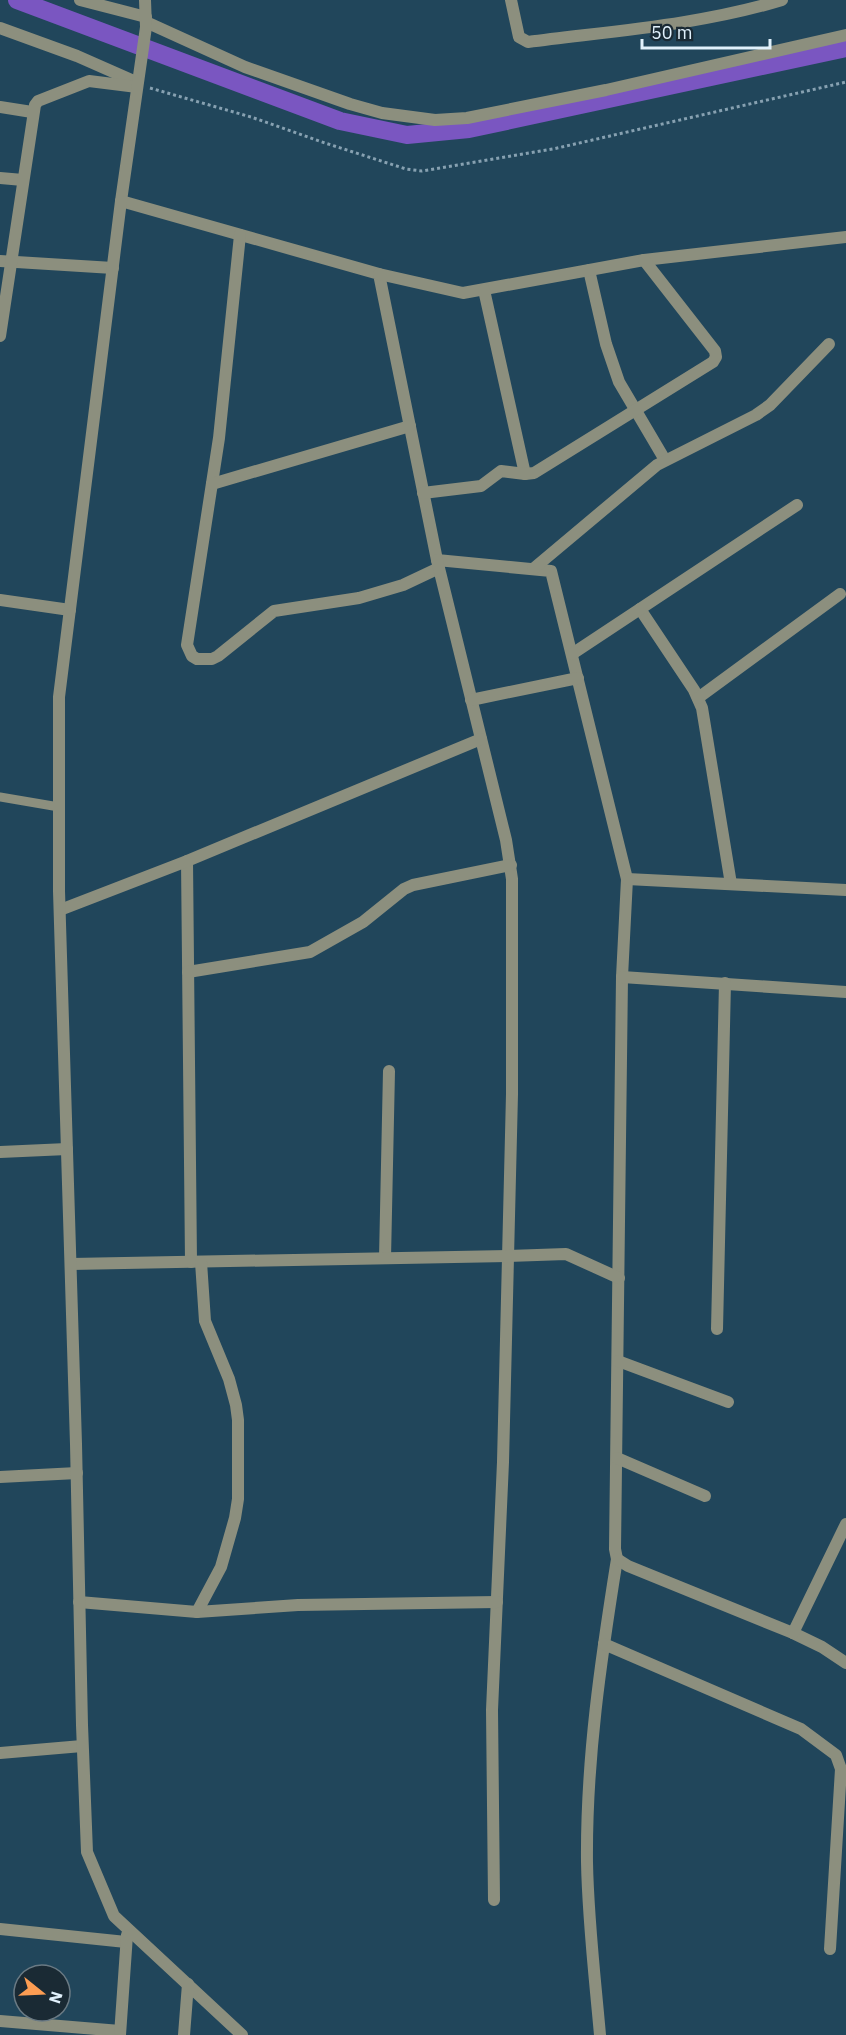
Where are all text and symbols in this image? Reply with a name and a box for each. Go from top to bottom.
scale bar [642,12,770,50]
text: 50 m [651,21,693,44]
north arrow [12,1963,72,2023]
text: N [45,1989,68,2006]

